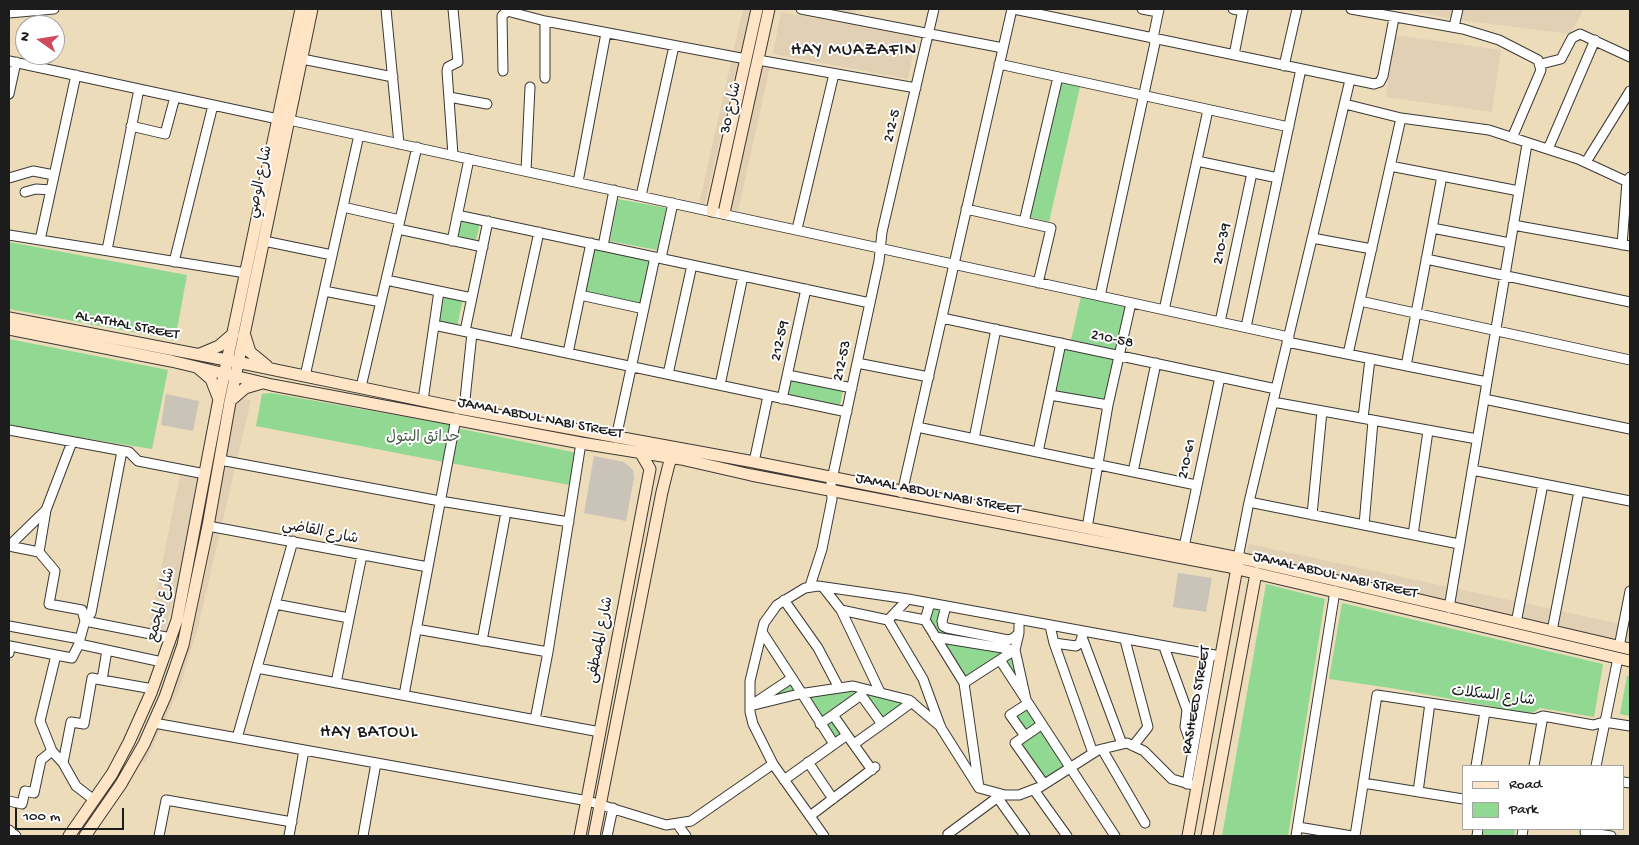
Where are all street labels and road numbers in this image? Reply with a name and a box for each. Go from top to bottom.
street label: شارع 30 [717,80,747,136]
street label: 212-5 [880,108,906,144]
street label: شارع الوصي [245,144,277,220]
street label: 210-39 [1210,222,1236,266]
street label: AL-ATHAL STREET [74,307,180,345]
street label: 212-59 [768,319,794,363]
street label: 210-58 [1089,327,1135,353]
street label: 212-53 [830,339,856,383]
street label: JAMAL ABDUL NABI STREET [456,394,624,444]
street label: 210-61 [1175,437,1201,481]
street label: JAMAL ABDUL NABI STREET [854,470,1022,520]
street label: شارع القاضي [280,517,360,549]
street label: JAMAL ABDUL NABI STREET [1251,548,1419,604]
street label: شارع المجمع [144,566,180,644]
street label: شارع المصطفى [584,595,618,685]
street label: RASHEED STREET [1179,645,1215,755]
street label: شارع السكلات [1450,683,1536,711]

